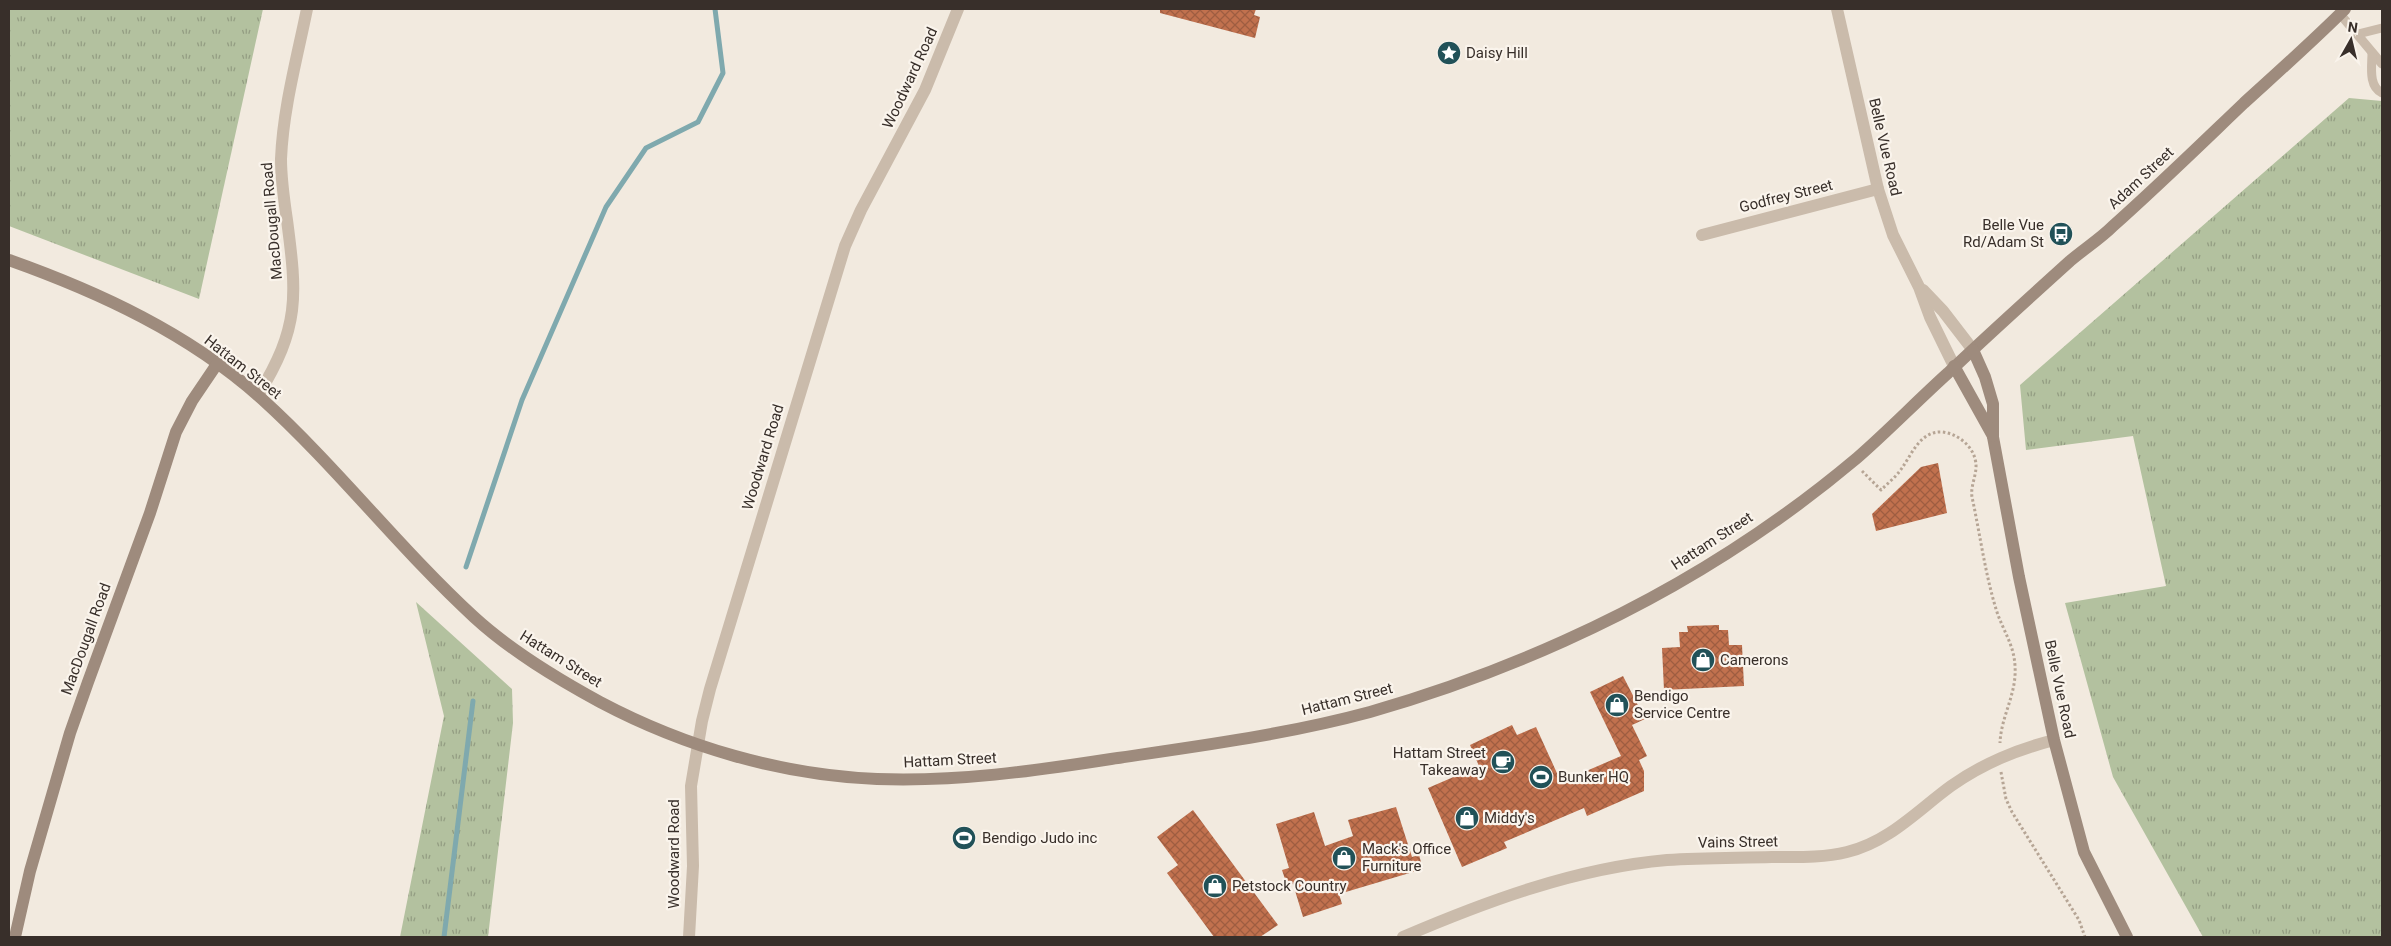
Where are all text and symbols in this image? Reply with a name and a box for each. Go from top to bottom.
north arrow [2326,15,2376,65]
text: N [2347,19,2359,36]
street label: Woodward Road [879,25,941,131]
place icon: Daisy Hill [1436,40,1462,66]
place label: Daisy Hill [1466,44,1528,62]
street label: Belle Vue Road [1865,96,1905,198]
street label: Adam Street [2105,143,2177,213]
street label: MacDougall Road [258,162,286,280]
street label: Godfrey Street [1737,176,1835,216]
place label: Belle Vue Rd/Adam St [1963,216,2044,251]
bus stop icon: Belle Vue Rd/Adam St [2048,221,2074,247]
street label: Hattam Street [201,331,285,403]
street label: Woodward Road [738,402,788,512]
street label: Hattam Street [1668,508,1756,574]
street label: MacDougall Road [57,581,115,697]
street label: Hattam Street [517,627,605,691]
street label: Belle Vue Road [2041,638,2079,740]
shop icon: Camerons [1690,647,1716,673]
place label: Camerons [1720,651,1789,669]
street label: Hattam Street [1300,679,1395,719]
place label: Bendigo Service Centre [1634,687,1730,722]
shop icon: Bendigo Service Centre [1604,692,1630,718]
place label: Hattam Street Takeaway [1393,744,1486,779]
street label: Hattam Street [903,749,997,771]
cafe icon: Hattam Street Takeaway [1490,749,1516,775]
sports icon: Bunker HQ [1528,764,1554,790]
place label: Bunker HQ [1558,768,1629,786]
street label: Woodward Road [665,799,683,909]
shop icon: Middy's [1454,805,1480,831]
place label: Middy's [1484,809,1535,827]
sports icon: Bendigo Judo inc [951,825,977,851]
place label: Bendigo Judo inc [982,829,1098,847]
street label: Vains Street [1698,832,1778,852]
place label: Mack's Office Furniture [1362,840,1451,875]
shop icon: Mack's Office Furniture [1331,845,1357,871]
shop icon: Petstock Country [1202,873,1228,899]
place label: Petstock Country [1232,877,1347,895]

